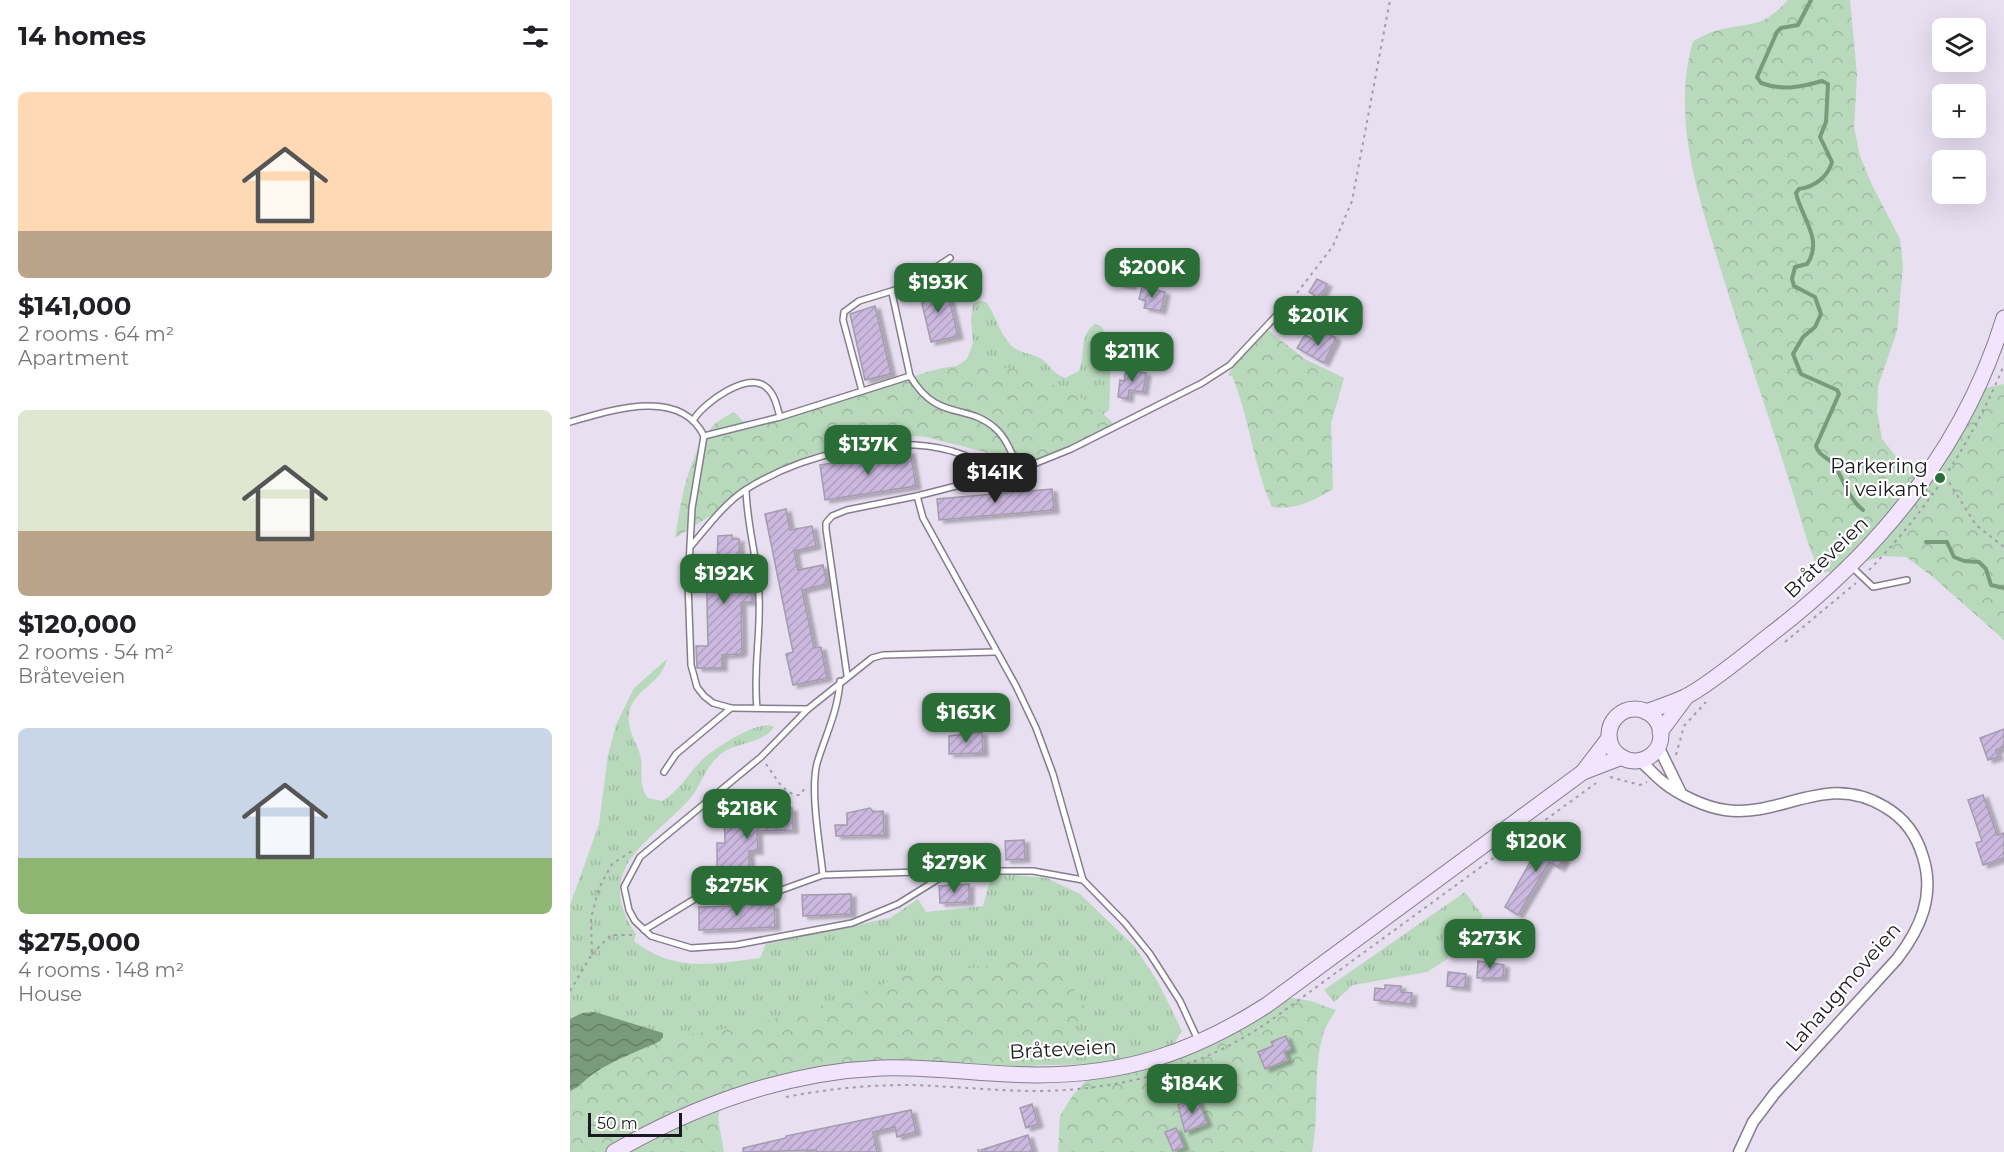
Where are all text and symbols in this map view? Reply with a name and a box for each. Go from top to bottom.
map controls [1932,18,1986,204]
button: layers [1932,18,1986,72]
text: 14 homes [18,20,146,52]
icon: filters [519,20,552,53]
button: + [1932,84,1986,138]
icon: home [231,131,339,239]
button: − [1932,150,1986,204]
pin: $200K [1110,248,1194,299]
text: $200K [1119,255,1185,279]
pin: $193K [896,263,980,314]
text: $193K [908,270,968,294]
text: $141,000 [18,290,131,322]
pin: $201K [1276,296,1360,347]
text: $201K [1288,303,1348,327]
text: 2 rooms · 64 m² [18,322,174,346]
pin: $211K [1090,332,1174,383]
text: $211K [1104,339,1160,363]
text: Apartment [18,346,129,370]
pin: $137K [826,425,910,476]
text: $137K [838,432,898,456]
icon: home [231,449,339,557]
pin: $141K [953,453,1037,504]
place label: Parkering i veikant [1830,454,1928,501]
text: $141K [967,460,1023,484]
marker: Parkering i veikant [1933,471,1947,485]
street label: Bråteveien [1779,511,1873,603]
pin: $192K [682,554,766,605]
text: $192K [694,561,754,585]
text: $120,000 [18,608,137,640]
text: 2 rooms · 54 m² [18,640,174,664]
text: Bråteveien [18,664,125,688]
pin: $163K [924,693,1008,744]
text: $163K [936,700,996,724]
icon: home [231,767,339,875]
pin: $218K [705,789,789,840]
text: $218K [717,796,777,820]
pin: $120K [1494,822,1578,873]
text: $120K [1506,829,1566,853]
pin: $279K [912,843,996,894]
text: $279K [922,850,986,874]
pin: $275K [695,866,779,917]
text: $275K [705,873,769,897]
street label: Lahaugmoveien [1780,918,1906,1056]
pin: $273K [1448,919,1532,970]
text: $275,000 [18,926,141,958]
text: $273K [1458,926,1522,950]
text: 4 rooms · 148 m² [18,958,184,982]
text: House [18,982,82,1006]
street label: Bråteveien [1009,1034,1117,1064]
pin: $184K [1150,1064,1234,1115]
text: $184K [1161,1071,1223,1095]
scale bar [588,1110,682,1138]
text: 50 m [597,1114,638,1133]

